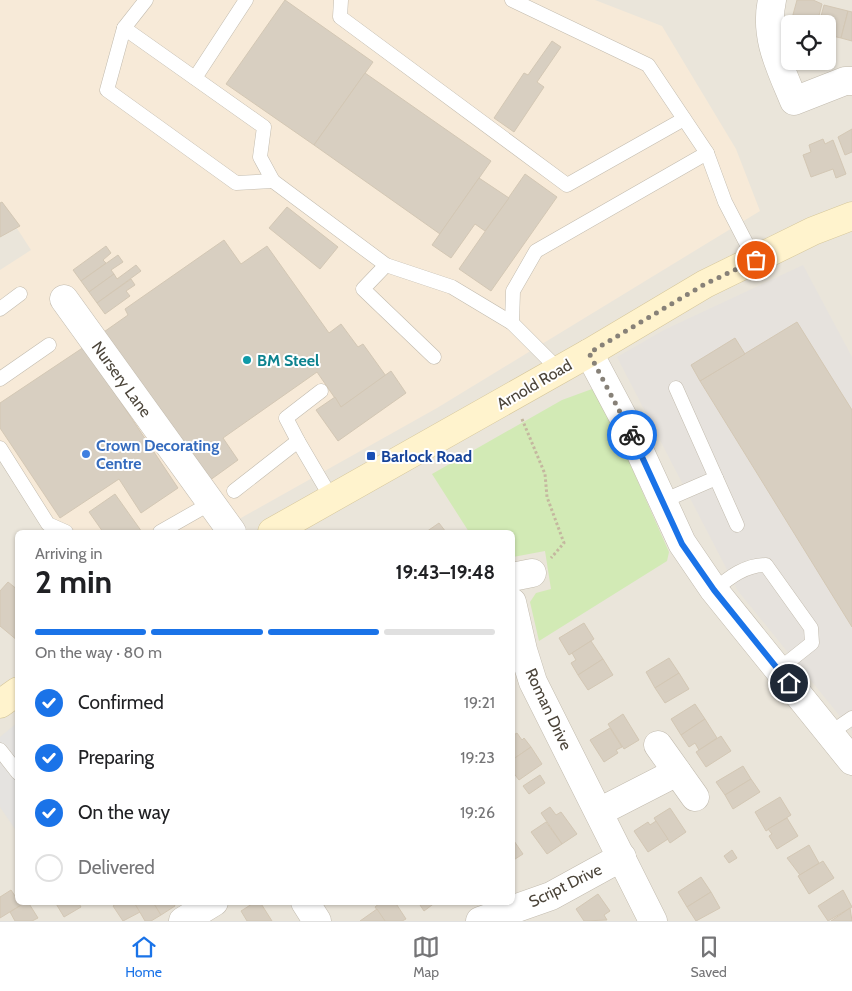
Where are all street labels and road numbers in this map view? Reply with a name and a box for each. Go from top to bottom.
street label: Nursery Lane [88,338,155,421]
street label: Arnold Road [493,355,575,414]
street label: Roman Drive [521,665,576,753]
street label: Script Drive [526,860,605,911]

